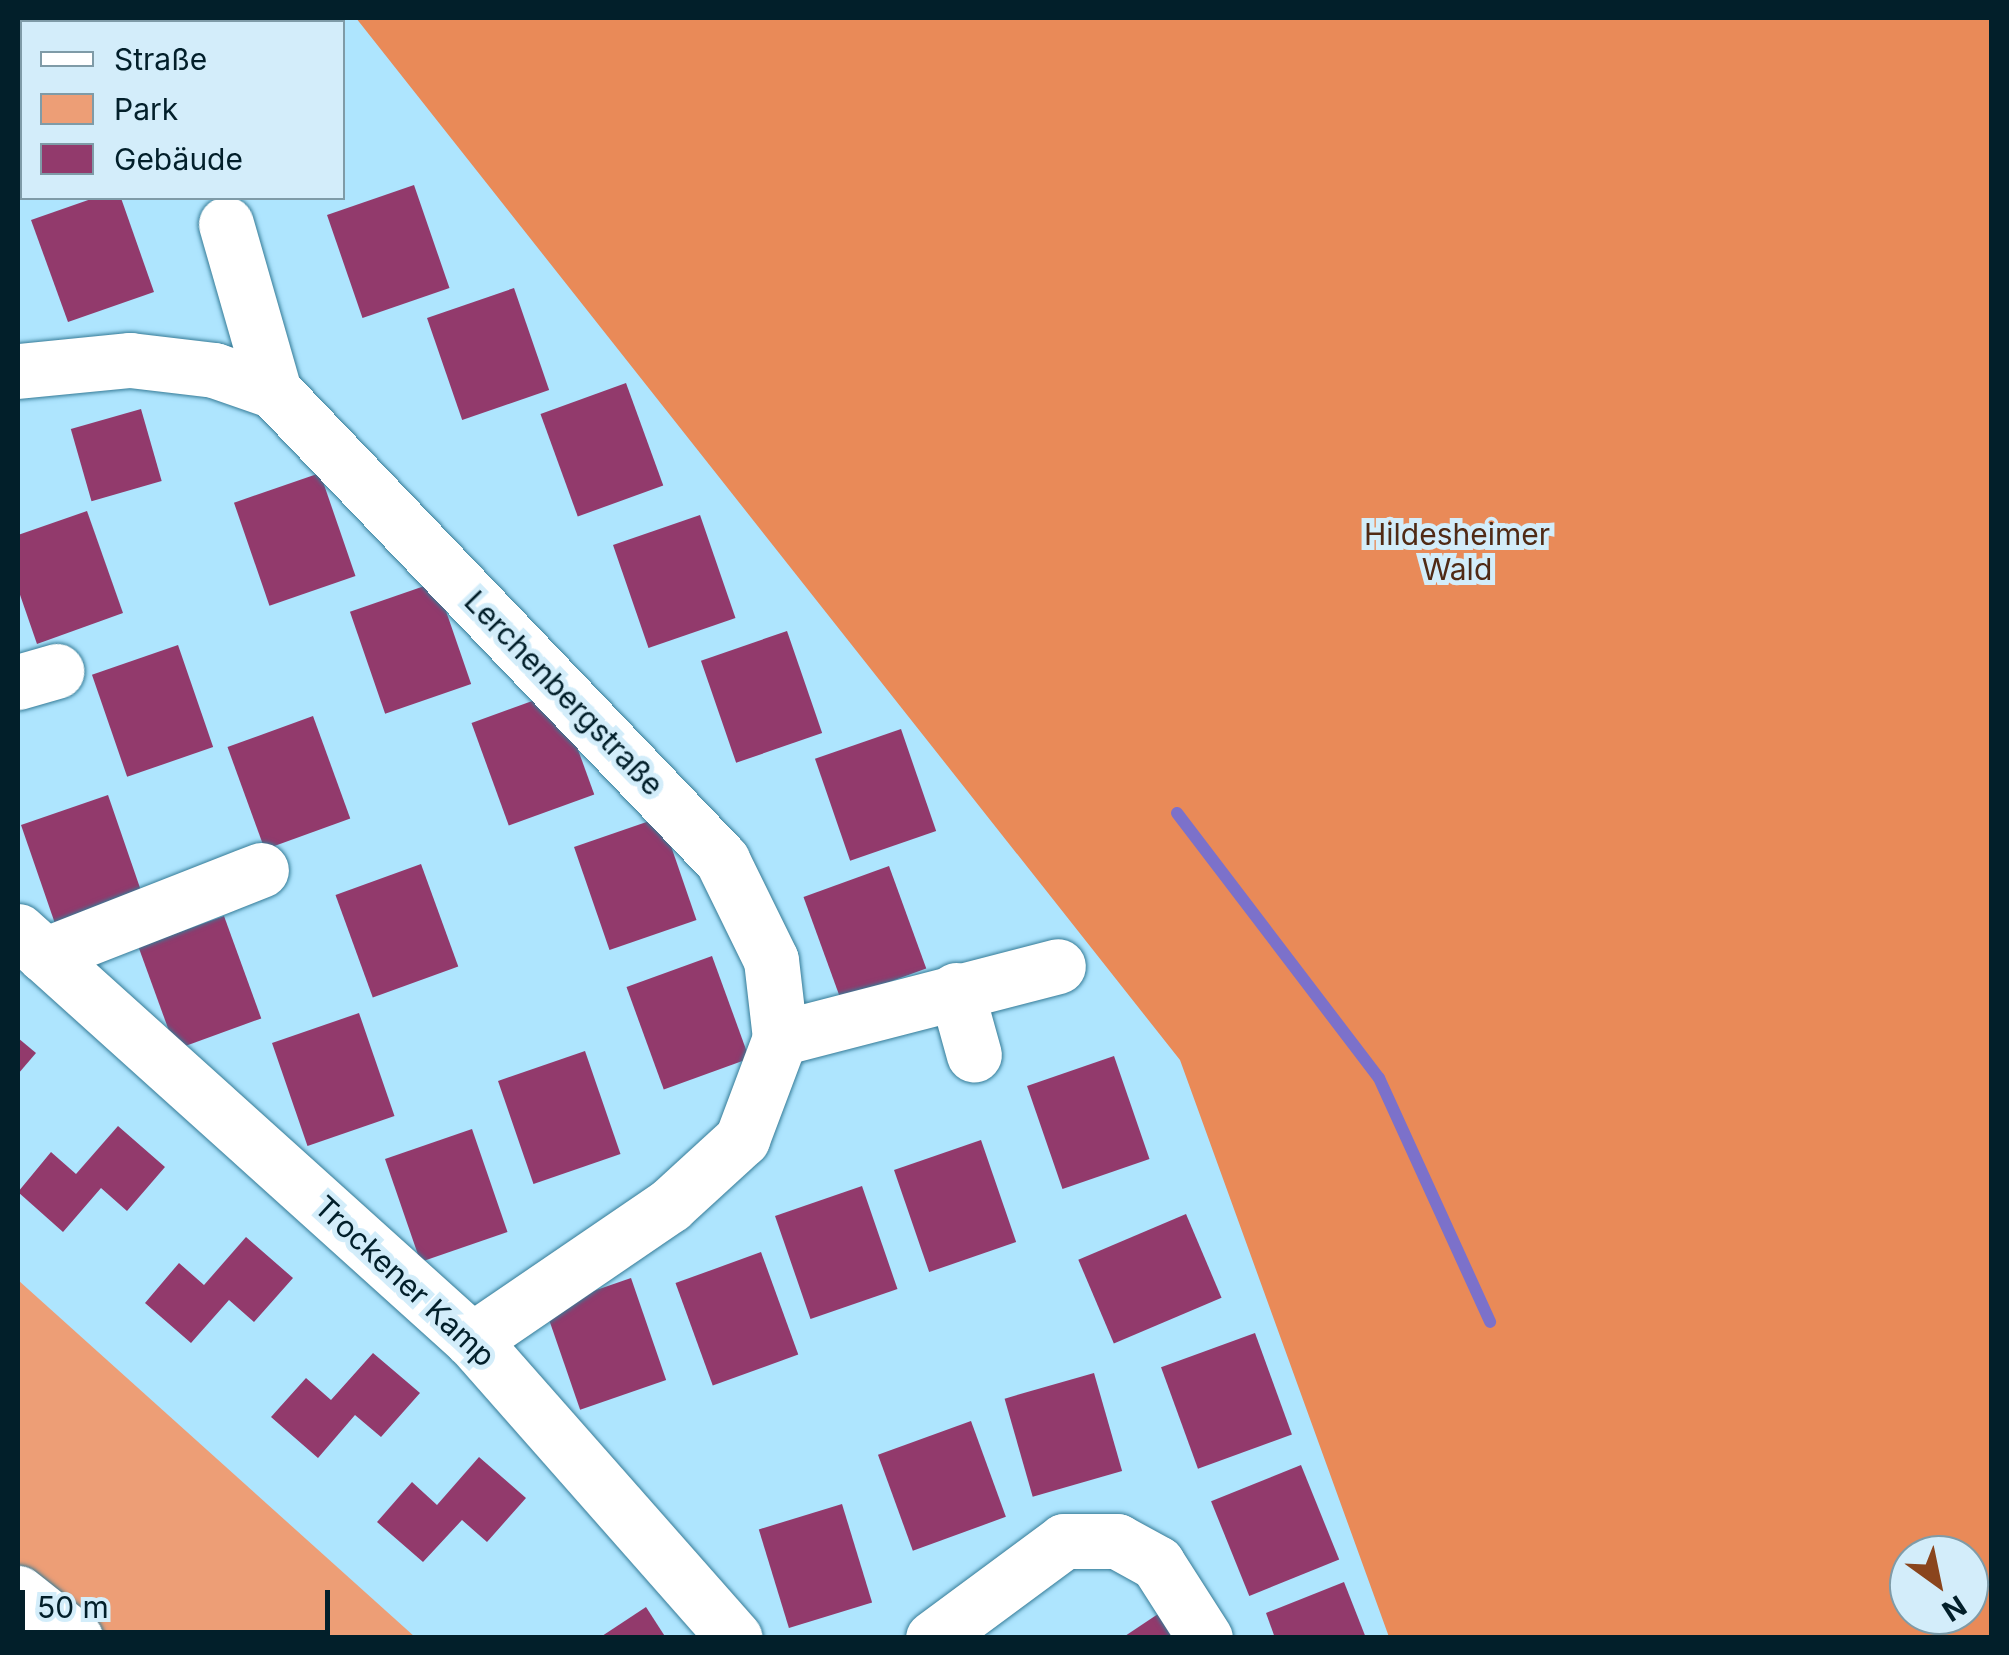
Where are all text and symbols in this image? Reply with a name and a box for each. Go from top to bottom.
legend [20,20,345,200]
text: Straße [114,41,207,77]
text: Park [114,91,178,127]
text: Gebäude [114,141,243,177]
park label: Hildesheimer Wald [1364,516,1550,586]
street label: Lerchenbergstraße [457,583,671,803]
street label: Trockener Kamp [307,1188,503,1374]
north arrow [1889,1535,1989,1635]
scale bar [25,1570,335,1632]
text: N [1936,1588,1972,1629]
text: 50 m [37,1589,109,1625]

